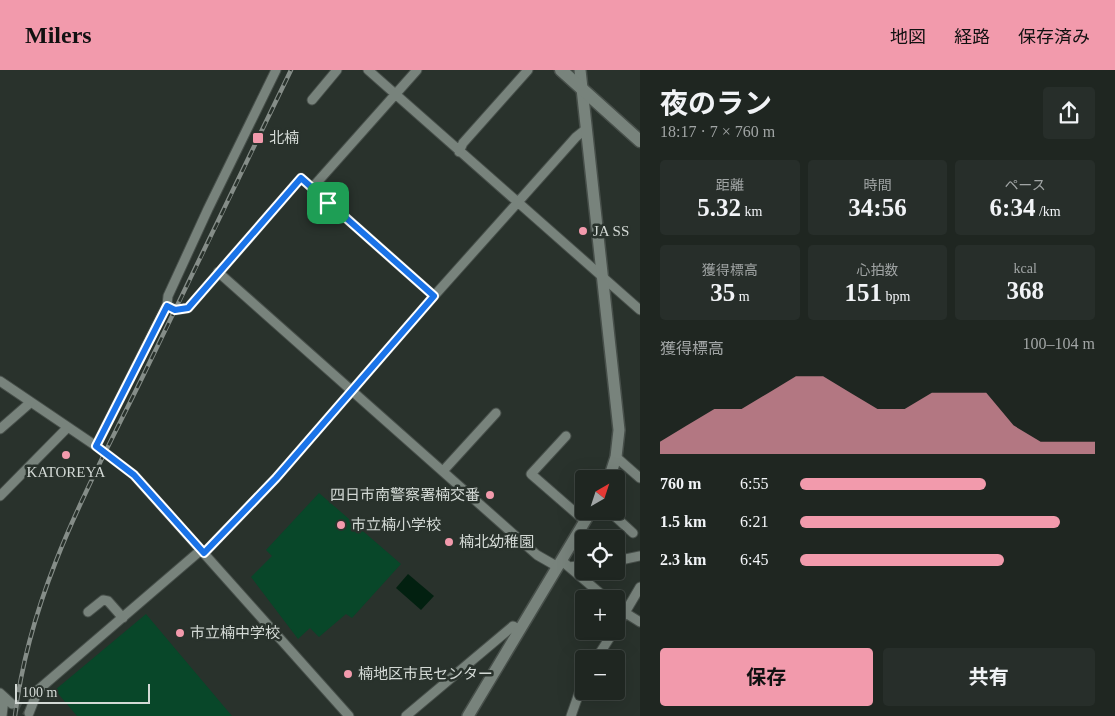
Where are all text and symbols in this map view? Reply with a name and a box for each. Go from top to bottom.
text: Milers [25,22,92,48]
text: 地図 [890,27,926,47]
text: 経路 [954,27,990,47]
text: 保存済み [1018,27,1090,47]
button: share [1043,87,1095,139]
text: 夜のラン [660,88,772,119]
text: 18:17 · 7 × 760 m [660,123,775,140]
place label: 北楠 [269,129,299,146]
marker: 北楠 [251,131,265,145]
text: 距離 [716,178,744,193]
text: 時間 [863,178,891,193]
text: ペース [1005,178,1046,193]
pin [307,182,349,224]
icon: arrive [314,189,342,217]
text: 5.32 [697,194,741,221]
text: 34:56 [848,194,907,221]
text: 6:34 [990,194,1035,221]
text: km [741,204,762,219]
text: /km [1035,204,1061,219]
place label: JA SS [593,223,629,239]
marker: JA SS [577,225,589,237]
text: kcal [1014,261,1037,276]
text: 獲得標高 [702,263,758,278]
text: 心拍数 [856,263,898,278]
text: 368 [1006,277,1044,304]
text: 35 [710,279,735,306]
text: 151 [845,279,882,306]
text: m [735,289,750,304]
text: bpm [882,289,910,304]
text: 100–104 m [1023,335,1095,352]
text: 獲得標高 [660,340,724,357]
marker: KATOREYA [60,449,72,461]
place label: KATOREYA [27,464,106,480]
north arrow [575,470,625,520]
map controls [575,470,625,700]
text: 760 m [660,475,701,492]
text: 6:55 [740,475,768,492]
place label: 四日市南警察署楠交番 [330,487,480,503]
marker: 四日市南警察署楠交番 [484,489,496,501]
text: 1.5 km [660,513,706,530]
text: 6:21 [740,513,768,530]
place label: 市立楠小学校 [351,517,441,533]
marker: 市立楠小学校 [335,519,347,531]
button: locate [575,530,625,580]
place label: 楠北幼稚園 [459,533,534,550]
marker: 楠北幼稚園 [443,536,455,548]
text: 2.3 km [660,551,706,568]
text: 6:45 [740,551,768,568]
button: + [575,590,625,640]
place label: 市立楠中学校 [190,625,280,641]
marker: 市立楠中学校 [174,627,186,639]
button: 保存 [660,648,873,706]
button: 共有 [883,648,1095,706]
button: − [575,650,625,700]
place label: 楠地区市民センター [358,666,493,682]
marker: 楠地区市民センター [342,668,354,680]
scale bar [15,681,150,704]
text: 100 m [22,685,57,700]

